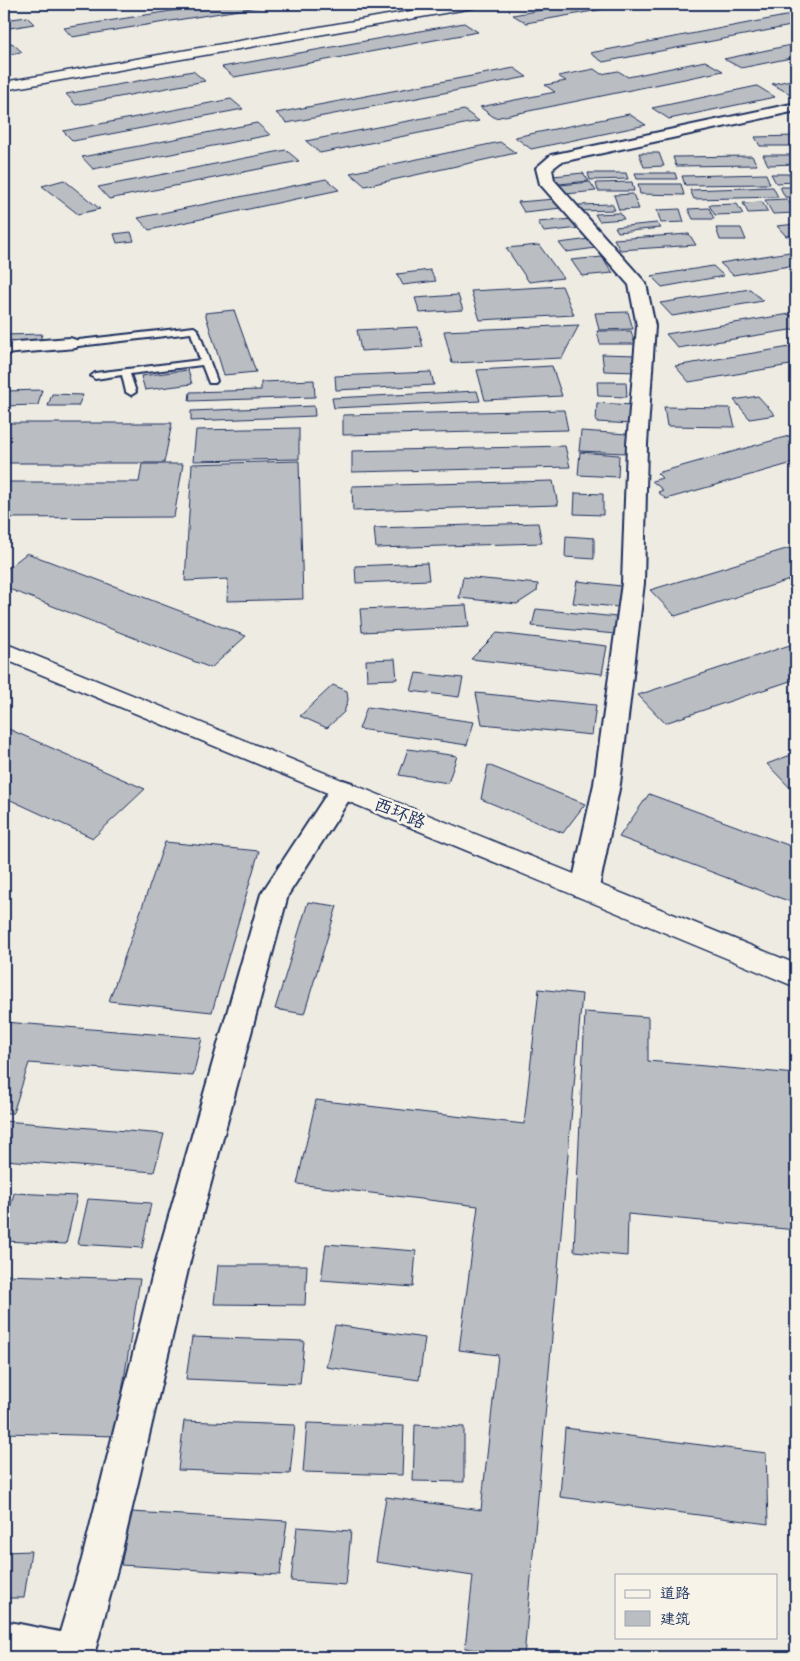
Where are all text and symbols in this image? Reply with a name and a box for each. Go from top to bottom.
street label: 西环路 [369,788,431,838]
legend [615,1574,778,1638]
text: 道路 [660,1580,690,1606]
text: 建筑 [660,1606,690,1632]

